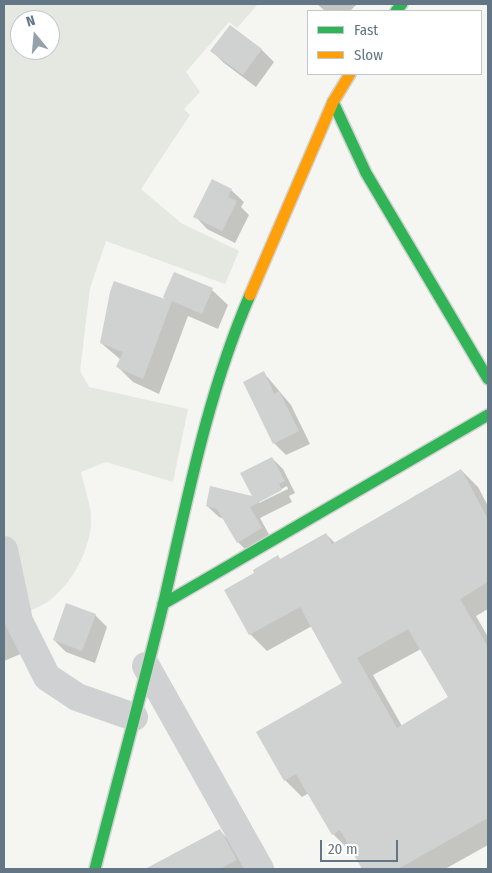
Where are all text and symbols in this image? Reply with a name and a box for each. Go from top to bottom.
north arrow [10,10,60,60]
legend [307,10,482,75]
text: N [24,12,37,30]
text: Fast [354,21,378,39]
text: Slow [354,46,383,64]
scale bar [322,830,400,862]
text: 20 m [328,840,358,858]

